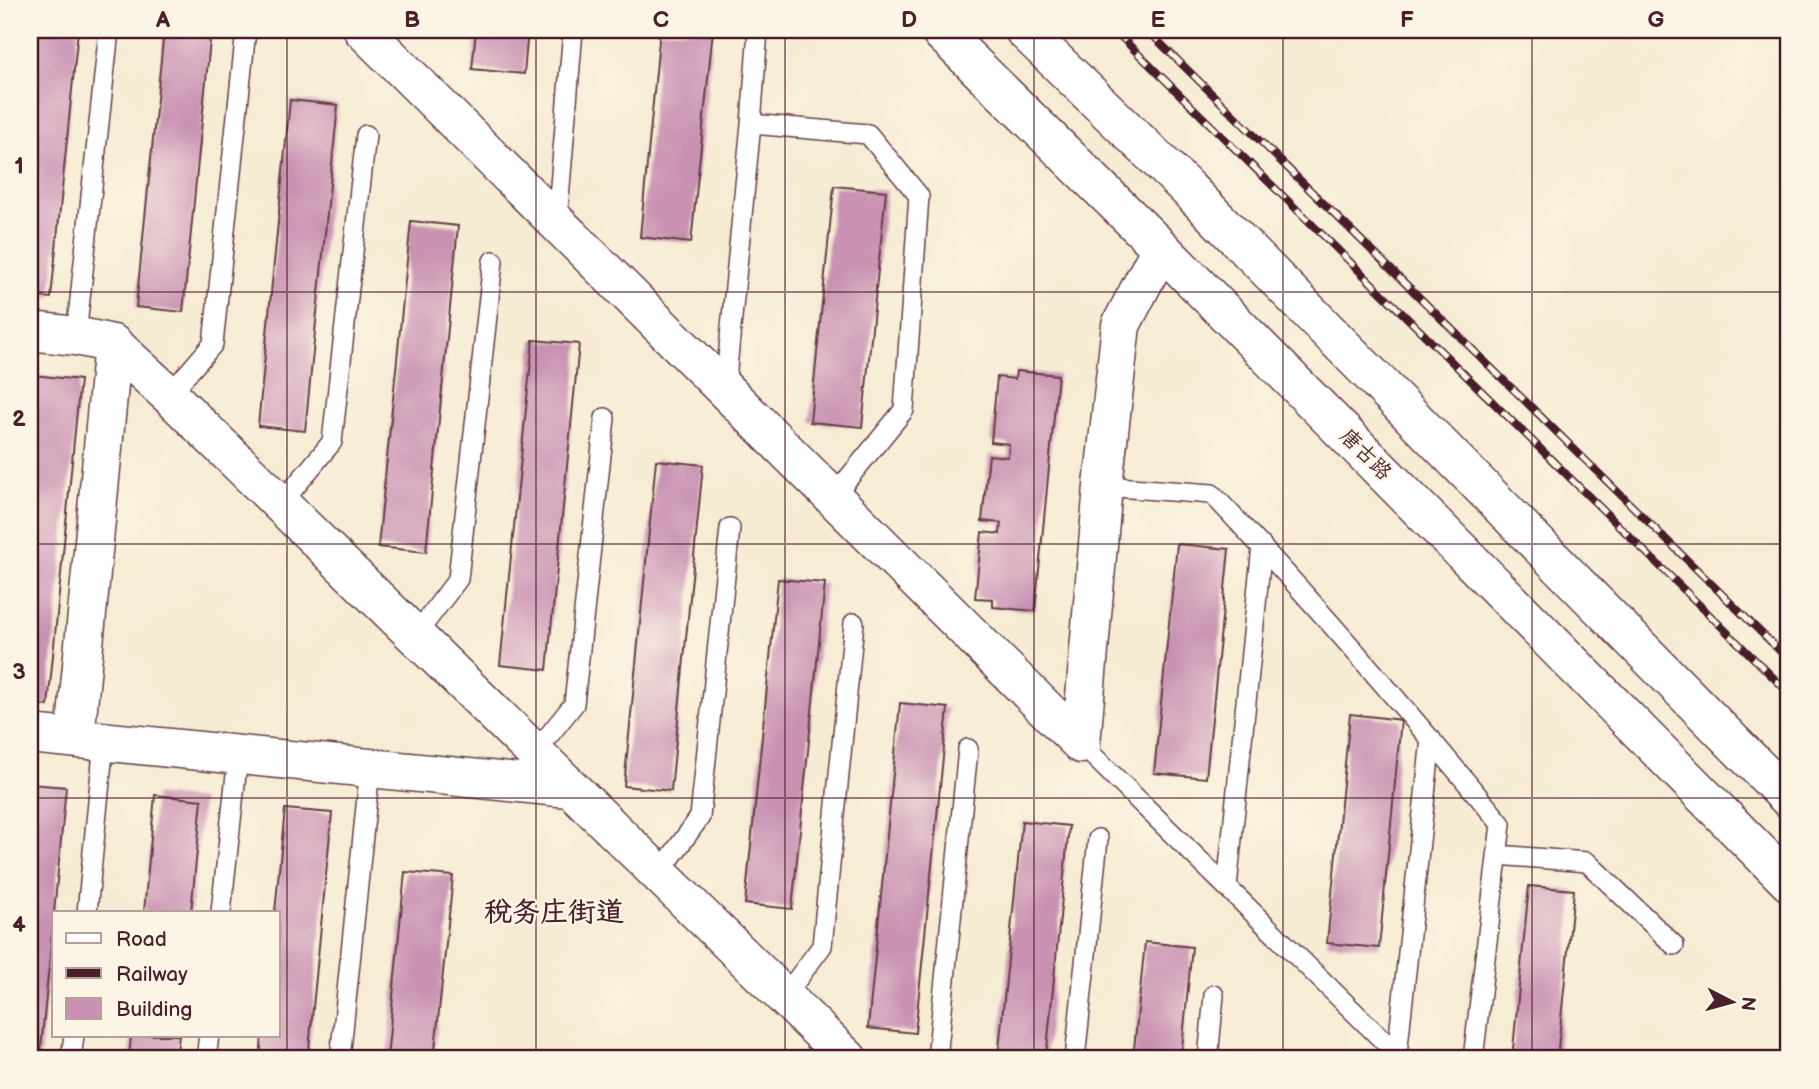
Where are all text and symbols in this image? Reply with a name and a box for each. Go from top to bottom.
text: A [155,6,171,34]
text: B [404,6,420,34]
text: C [653,6,669,34]
text: D [901,6,917,34]
text: E [1151,6,1166,34]
text: F [1400,6,1414,34]
text: G [1648,6,1665,34]
text: 1 [14,152,24,180]
text: 2 [12,405,26,433]
street label: 唐古路 [1335,423,1397,485]
text: 3 [12,658,26,686]
district label: 税务庄街道 [484,896,624,929]
text: 4 [12,911,26,939]
legend [52,911,280,1036]
text: Road [116,927,167,952]
text: Railway [116,962,188,987]
north arrow [1696,967,1766,1036]
text: N [1735,995,1760,1012]
text: Building [116,997,192,1022]

